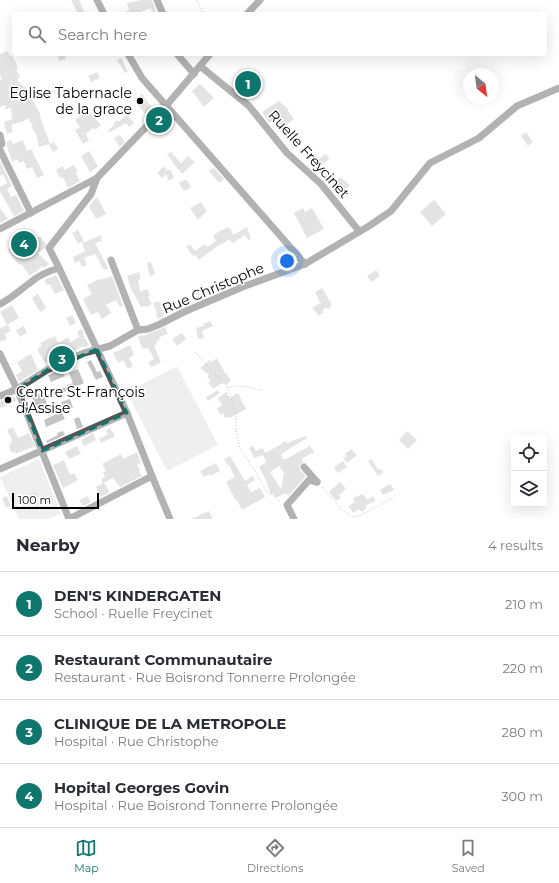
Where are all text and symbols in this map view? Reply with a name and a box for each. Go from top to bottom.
search box [12,12,547,56]
icon: search [26,23,48,45]
text: Search here [58,25,147,44]
north arrow [463,68,499,104]
pin: 1 [235,69,261,99]
place label: Eglise Tabernacle de la grace [10,84,132,118]
marker: Eglise Tabernacle de la grace [135,96,145,106]
pin: 2 [146,105,172,135]
street label: Ruelle Freycinet [265,106,354,202]
pin: 4 [11,229,37,259]
your location [277,251,297,271]
street label: Rue Christophe [159,258,267,318]
pin: 3 [49,344,75,374]
place label: Centre St-François d'Assise [16,383,145,417]
marker: Centre St-François d'Assise [3,395,13,405]
map controls [511,435,547,507]
button: locate [511,435,547,471]
button: layers [511,471,547,507]
scale bar [12,491,99,510]
text: 100 m [18,493,51,507]
text: Nearby [16,535,80,555]
text: 4 results [488,537,543,553]
text: DEN'S KINDERGATEN [54,586,221,605]
text: 1 [26,596,32,612]
text: 210 m [505,596,543,612]
text: School · Ruelle Freycinet [54,605,213,621]
text: Restaurant Communautaire [54,650,272,669]
text: 2 [25,660,33,676]
text: 220 m [502,660,543,676]
text: Restaurant · Rue Boisrond Tonnerre Prolongée [54,669,356,685]
text: CLINIQUE DE LA METROPOLE [54,714,286,733]
text: 3 [25,724,33,740]
text: 280 m [502,724,543,740]
text: Hospital · Rue Christophe [54,733,219,749]
text: Hopital Georges Govin [54,778,229,797]
text: 4 [25,788,33,804]
text: 300 m [501,788,543,804]
text: Hospital · Rue Boisrond Tonnerre Prolongée [54,797,338,813]
tab: Map [74,837,99,875]
tab: Directions [247,837,303,875]
tab: Saved [452,837,485,875]

